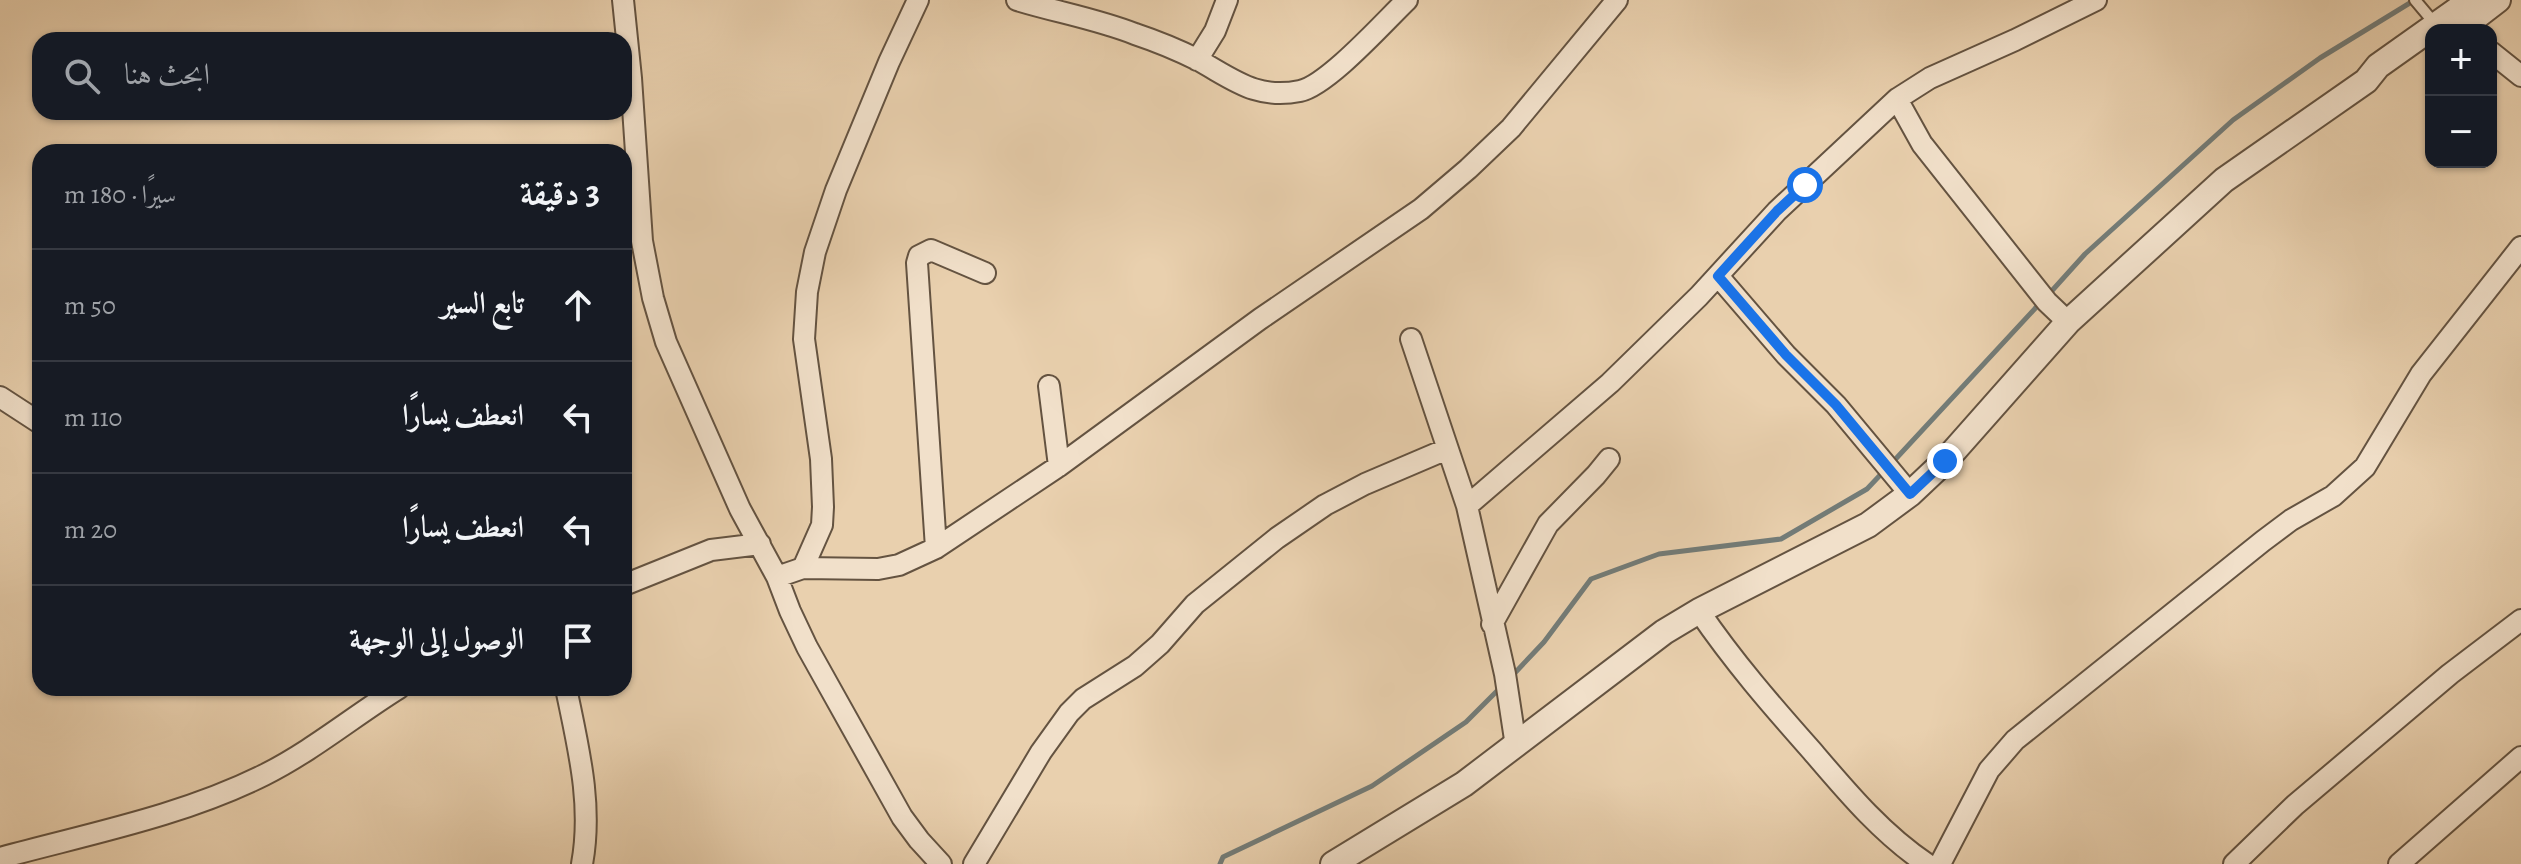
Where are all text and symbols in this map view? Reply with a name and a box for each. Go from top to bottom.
map controls [2425,24,2497,168]
button: + [2425,24,2497,96]
search box [32,32,632,120]
icon: search [60,54,104,98]
text: ابحث هنا [124,54,210,94]
button: − [2425,96,2497,168]
route start [1787,167,1823,203]
text: 3 دقيقة [520,169,600,216]
text: سيرًا · 180 m [64,177,176,212]
text: تابع السير [440,283,524,323]
icon: ahead [556,283,600,327]
text: 50 m [64,288,116,323]
text: انعطف يسارًا [402,395,524,435]
icon: left [556,395,600,439]
text: 110 m [64,400,122,435]
route end [1927,443,1963,479]
text: انعطف يسارًا [402,507,524,547]
icon: left [556,507,600,551]
text: 20 m [64,512,117,547]
text: الوصول إلى الوجهة [349,619,524,659]
icon: arrive [556,619,600,663]

